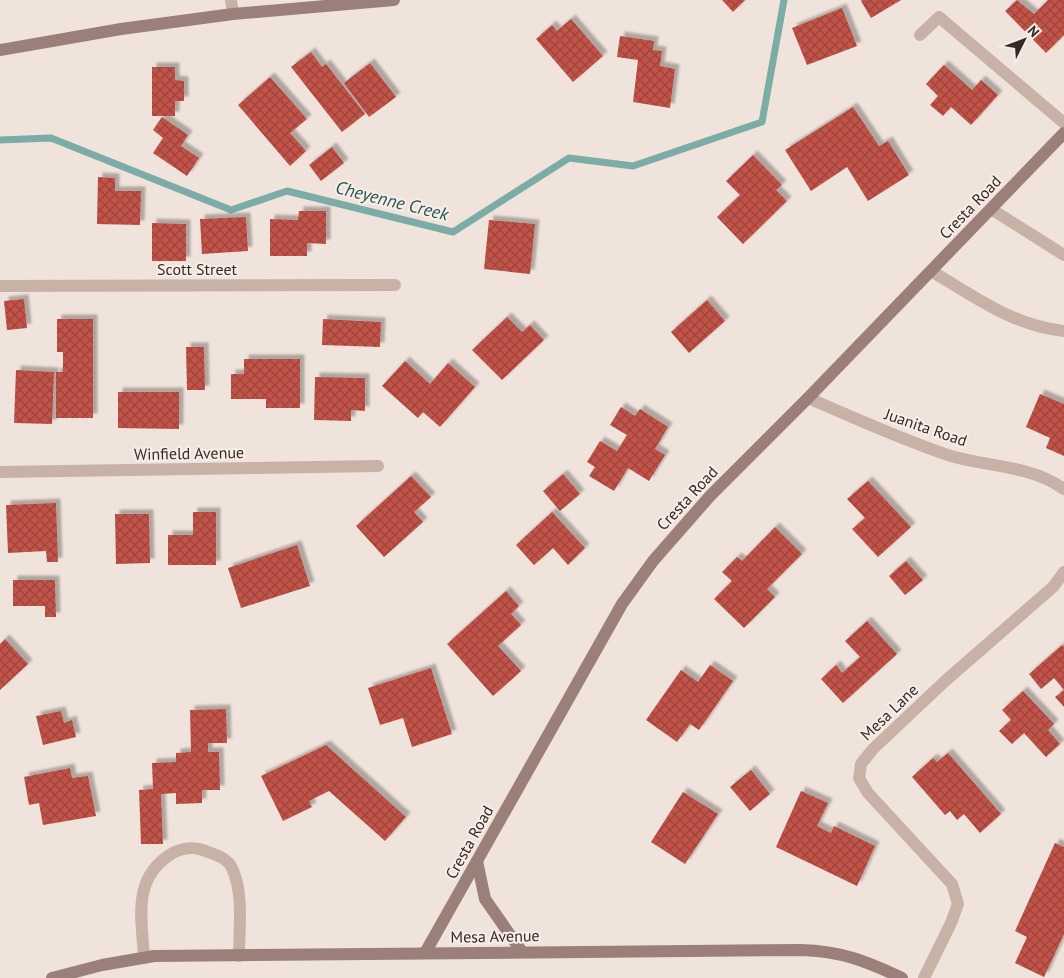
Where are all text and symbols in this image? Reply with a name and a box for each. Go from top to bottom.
north arrow [999,15,1049,65]
text: N [1024,22,1043,41]
street label: Cresta Road [935,171,1005,243]
water label: Cheyenne Creek [333,175,452,226]
street label: Scott Street [157,259,238,279]
street label: Juanita Road [881,403,970,450]
street label: Winfield Avenue [134,442,244,464]
street label: Cresta Road [652,462,722,534]
street label: Mesa Lane [856,680,922,744]
street label: Cresta Road [441,802,497,882]
street label: Mesa Avenue [450,925,540,947]

